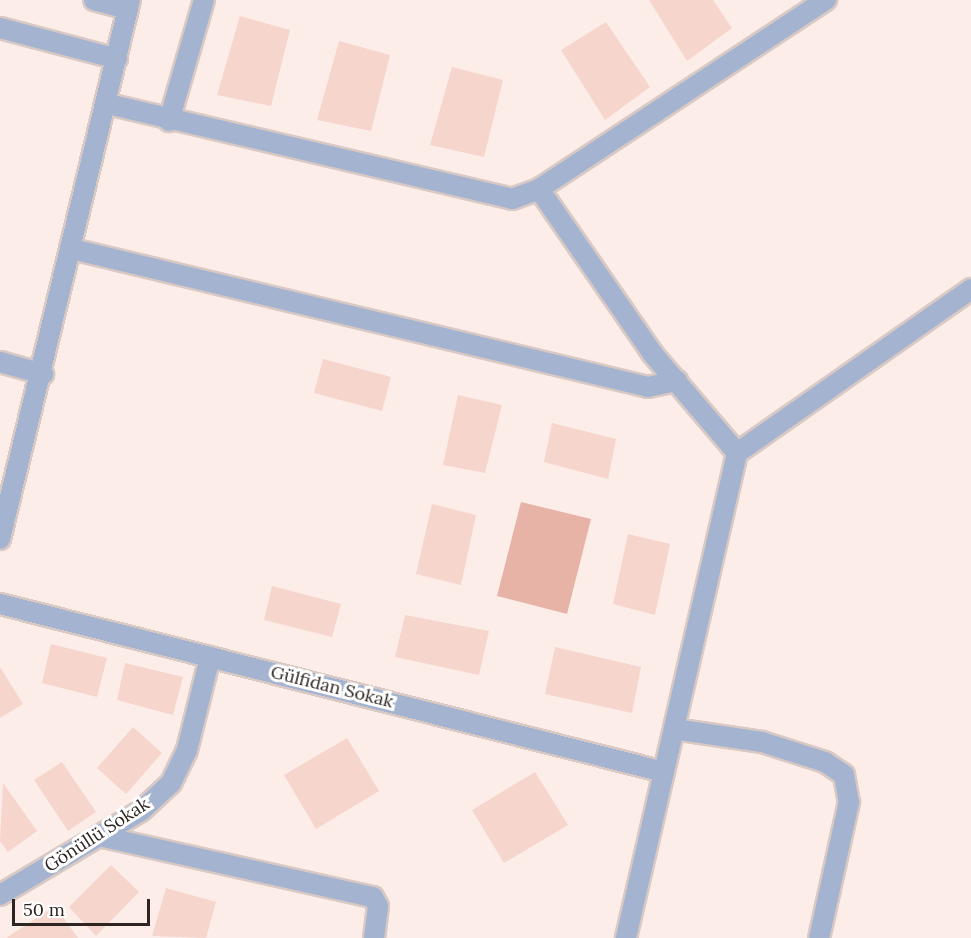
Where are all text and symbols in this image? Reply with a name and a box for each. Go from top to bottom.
street label: Gülfidan Sokak [268,661,396,713]
street label: Gönüllü Sokak [41,793,153,877]
scale bar [15,887,153,925]
text: 50 m [23,898,65,921]

